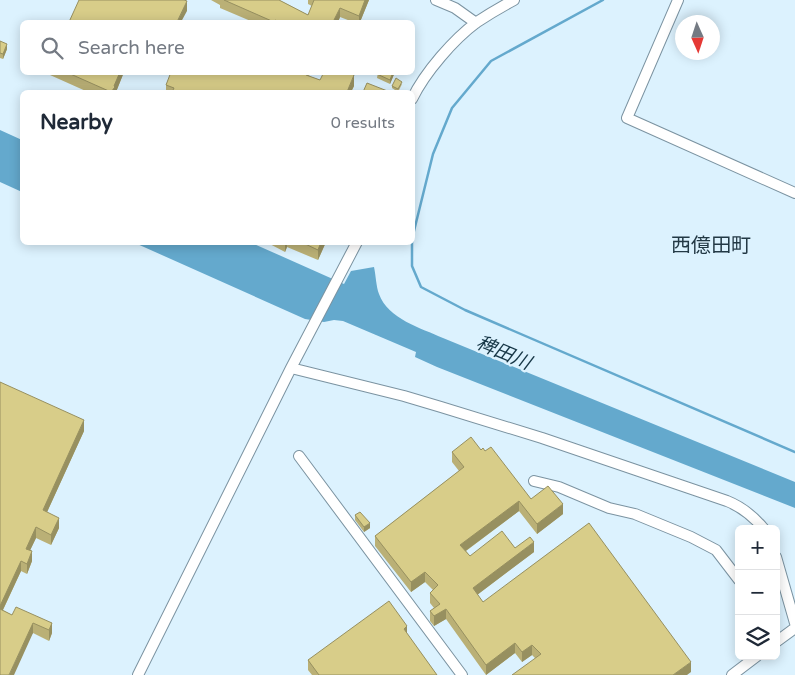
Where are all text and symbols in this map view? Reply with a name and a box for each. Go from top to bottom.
north arrow [675,15,720,60]
search box [20,20,415,75]
icon: search [38,34,66,62]
text: Search here [78,37,185,59]
text: Nearby [40,110,113,135]
text: 0 results [331,113,395,133]
district label: 西億田町 [671,234,751,258]
water label: 稗田川 [473,332,536,375]
map controls [735,525,780,660]
button: + [735,525,780,570]
button: − [735,570,780,615]
button: layers [735,615,780,660]

